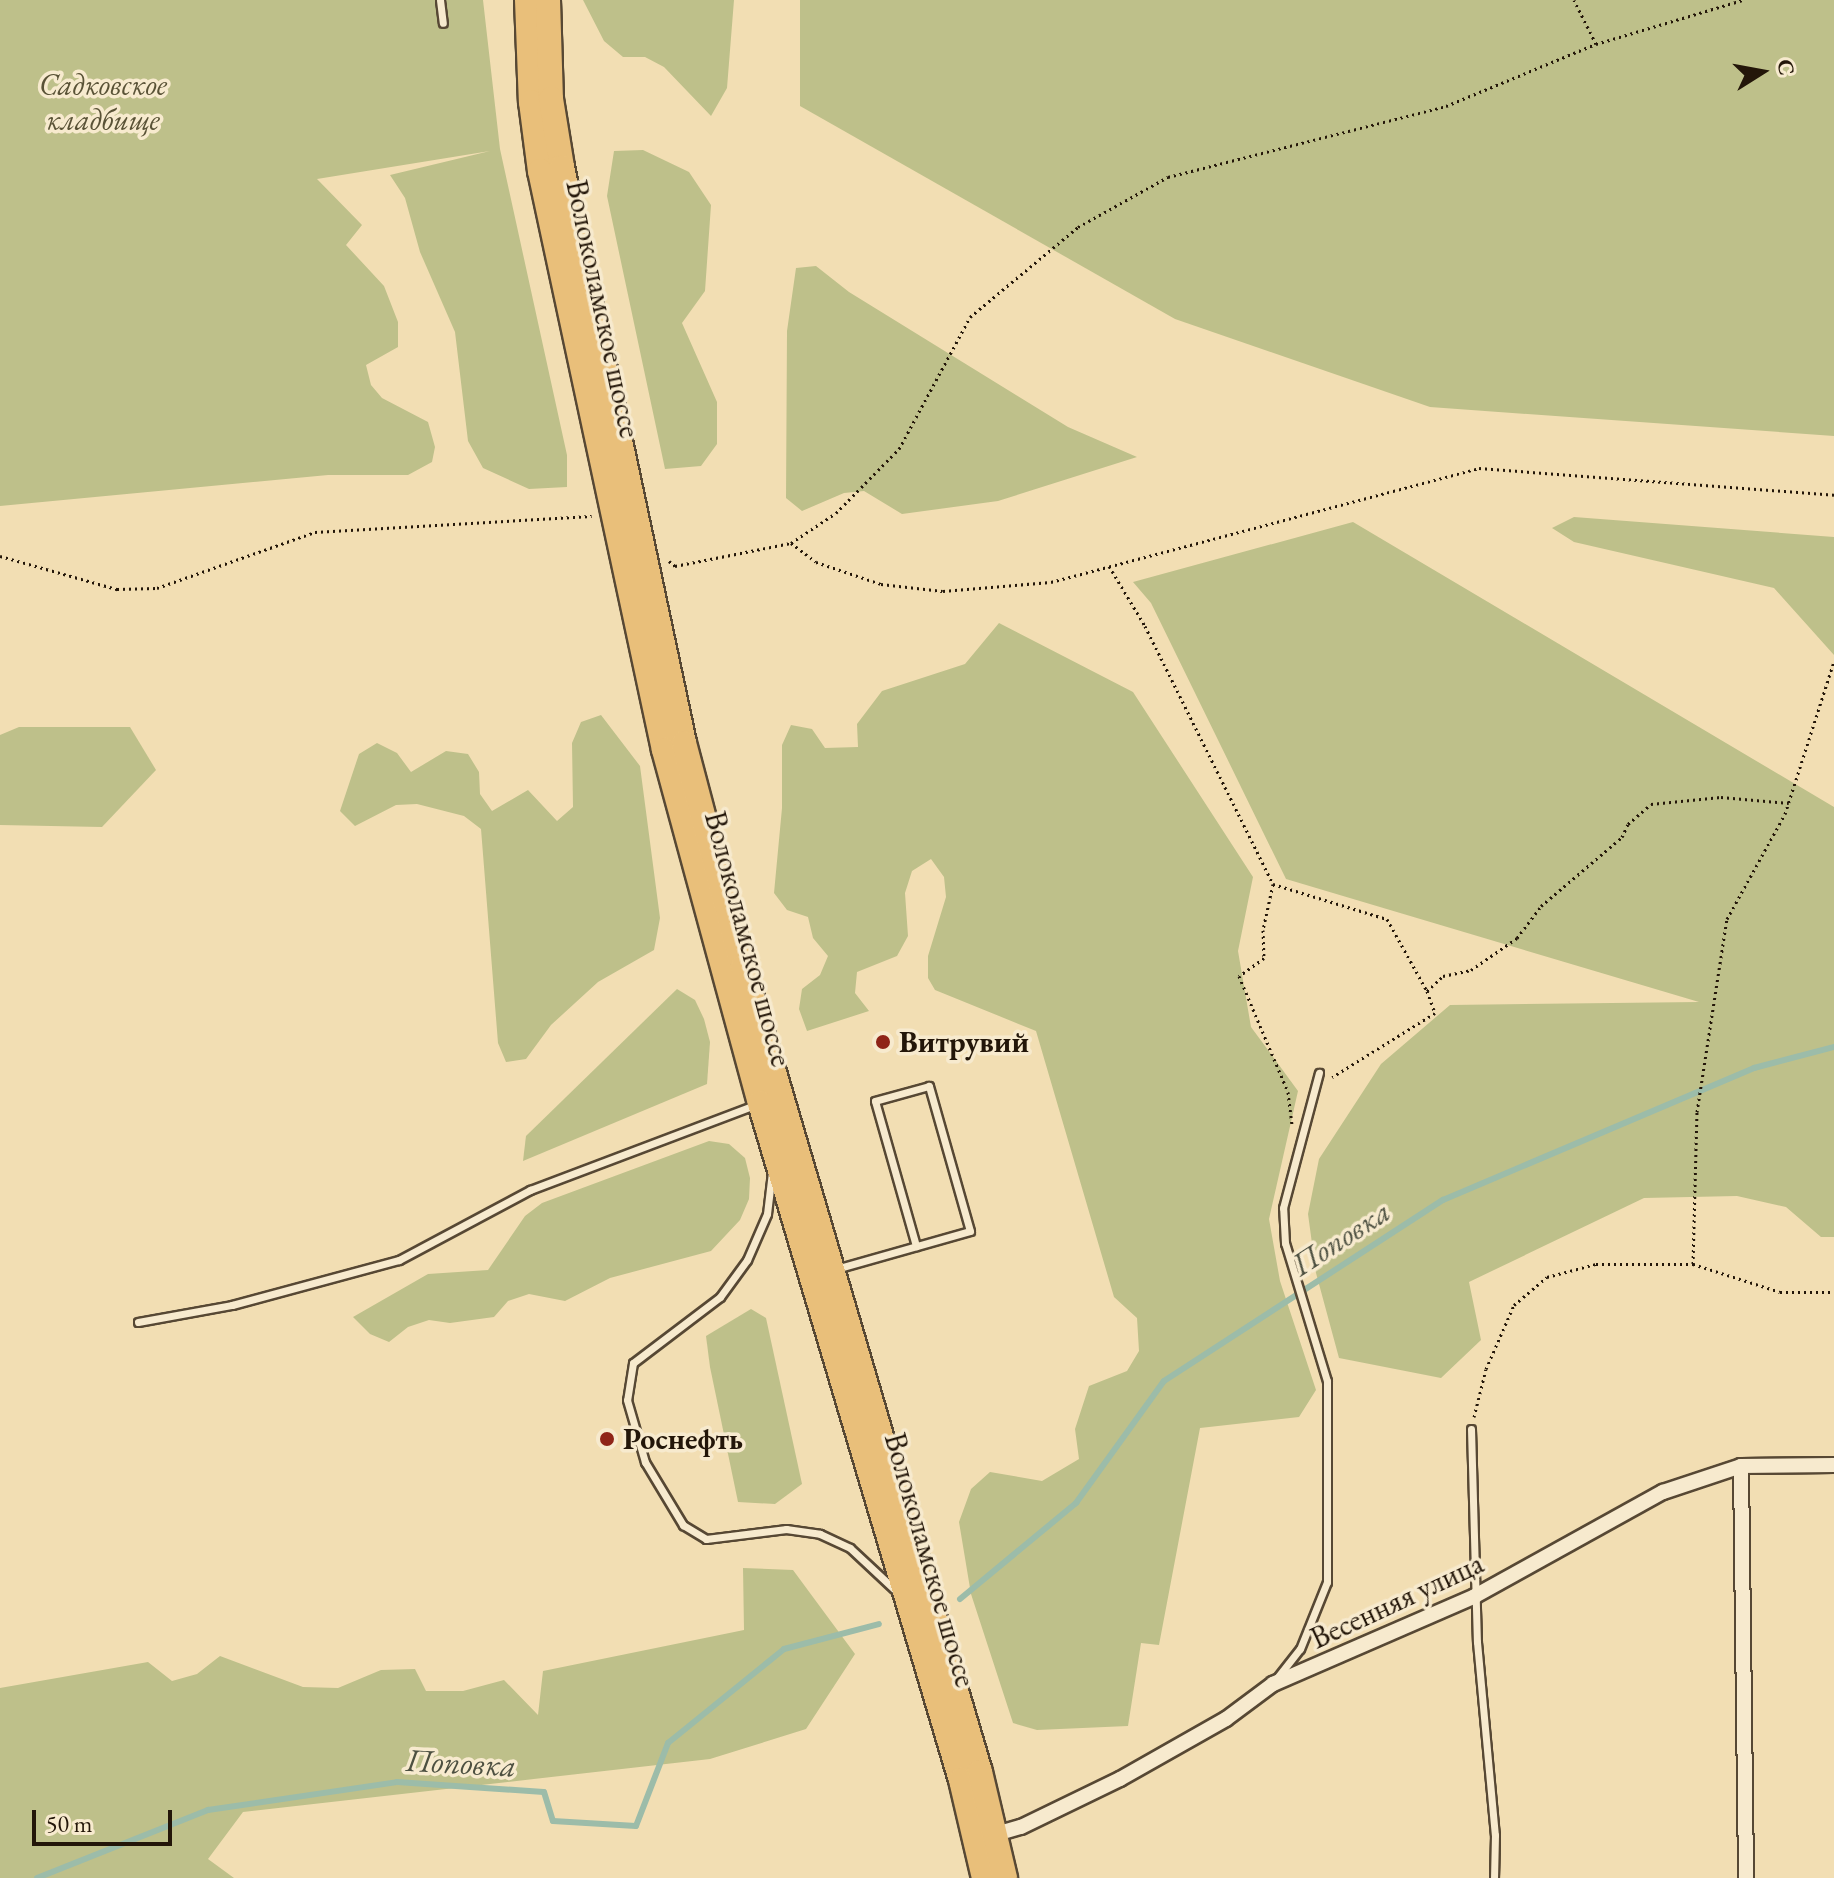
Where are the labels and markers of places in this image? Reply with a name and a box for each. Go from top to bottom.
place label: Витрувий [899,1024,1029,1060]
marker: Витрувий [874,1033,892,1051]
place label: Роснефть [623,1421,743,1457]
marker: Роснефть [598,1430,616,1448]

